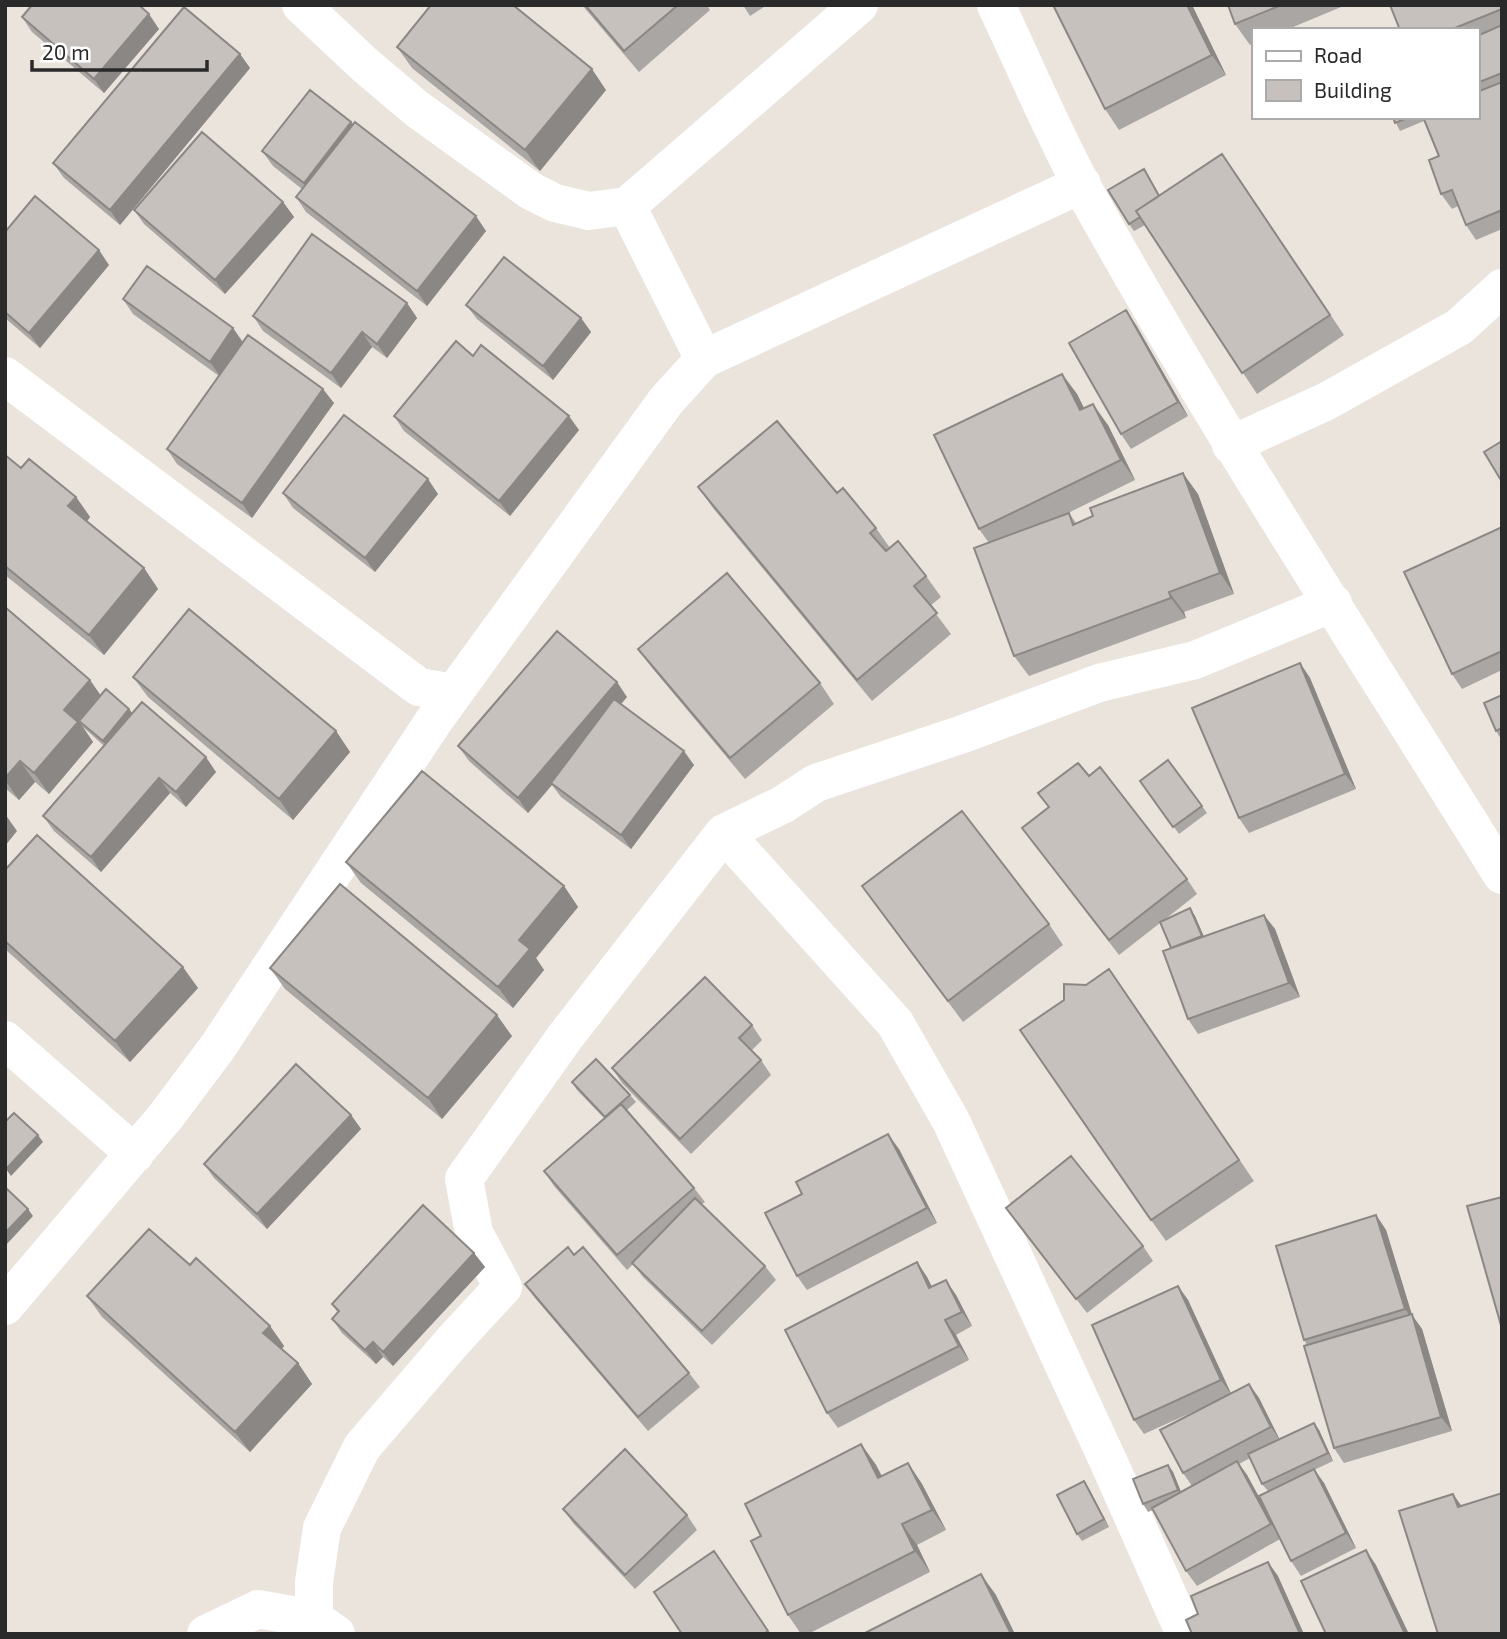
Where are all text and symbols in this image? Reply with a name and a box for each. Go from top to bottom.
scale bar [32,28,206,72]
legend [1252,28,1479,119]
text: 20 m [42,39,90,64]
text: Road [1314,42,1362,67]
text: Building [1314,77,1392,102]

